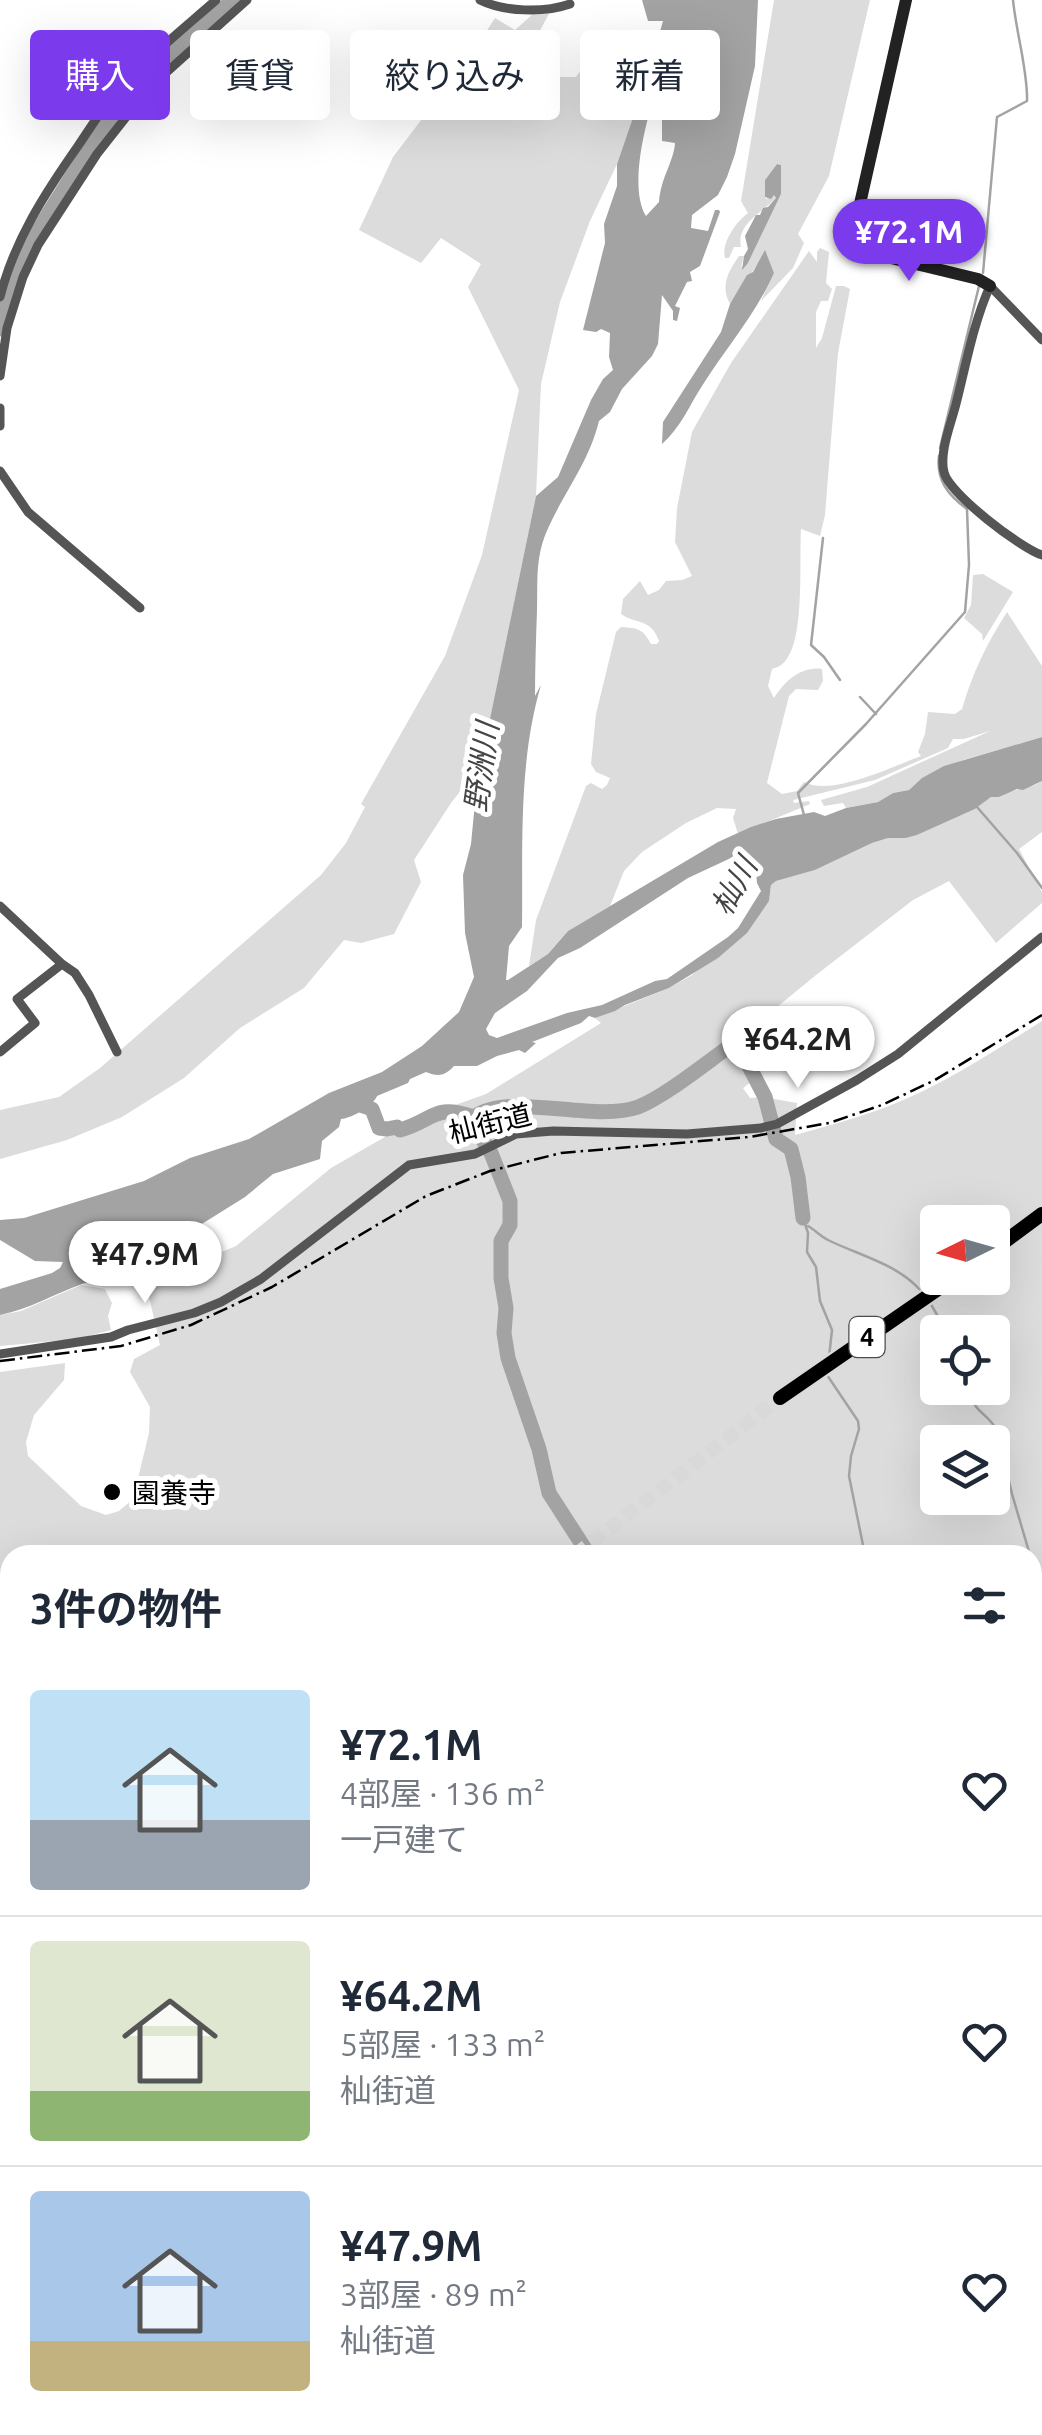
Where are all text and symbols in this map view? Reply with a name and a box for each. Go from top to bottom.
chip: 購入 [30,30,170,120]
chip: 賃貸 [190,30,330,120]
chip: 絞り込み [350,30,560,120]
chip: 新着 [580,30,720,120]
pin: ¥72.1M [828,199,990,284]
text: ¥72.1M [855,213,963,249]
water label: 野洲川 [458,717,505,814]
water label: 杣川 [705,849,765,920]
pin: ¥64.2M [717,1006,879,1091]
text: ¥64.2M [744,1020,852,1056]
street label: 杣街道 [445,1098,535,1148]
north arrow [920,1205,1010,1295]
map controls [920,1205,1010,1515]
pin: ¥47.9M [64,1221,226,1306]
text: ¥47.9M [91,1235,199,1271]
button: locate [920,1315,1010,1405]
road number: 4 [850,1317,884,1357]
button: layers [920,1425,1010,1515]
place label: 園養寺 [132,1477,216,1508]
marker: 園養寺 [101,1481,123,1503]
icon: filters [957,1578,1012,1633]
text: 3件の物件 [30,1585,222,1632]
text: ¥72.1M [340,1721,482,1768]
icon: home [110,1730,230,1850]
icon: heart [957,1763,1012,1818]
text: 4部屋 · 136 m² [340,1775,545,1811]
text: 一戸建て [340,1821,468,1857]
text: ¥64.2M [340,1972,482,2019]
icon: home [110,1981,230,2101]
icon: heart [957,2014,1012,2069]
text: 5部屋 · 133 m² [340,2026,545,2062]
text: 杣街道 [340,2072,436,2108]
text: ¥47.9M [340,2222,482,2269]
icon: home [110,2231,230,2351]
icon: heart [957,2264,1012,2319]
text: 3部屋 · 89 m² [340,2276,527,2312]
text: 杣街道 [340,2322,436,2358]

